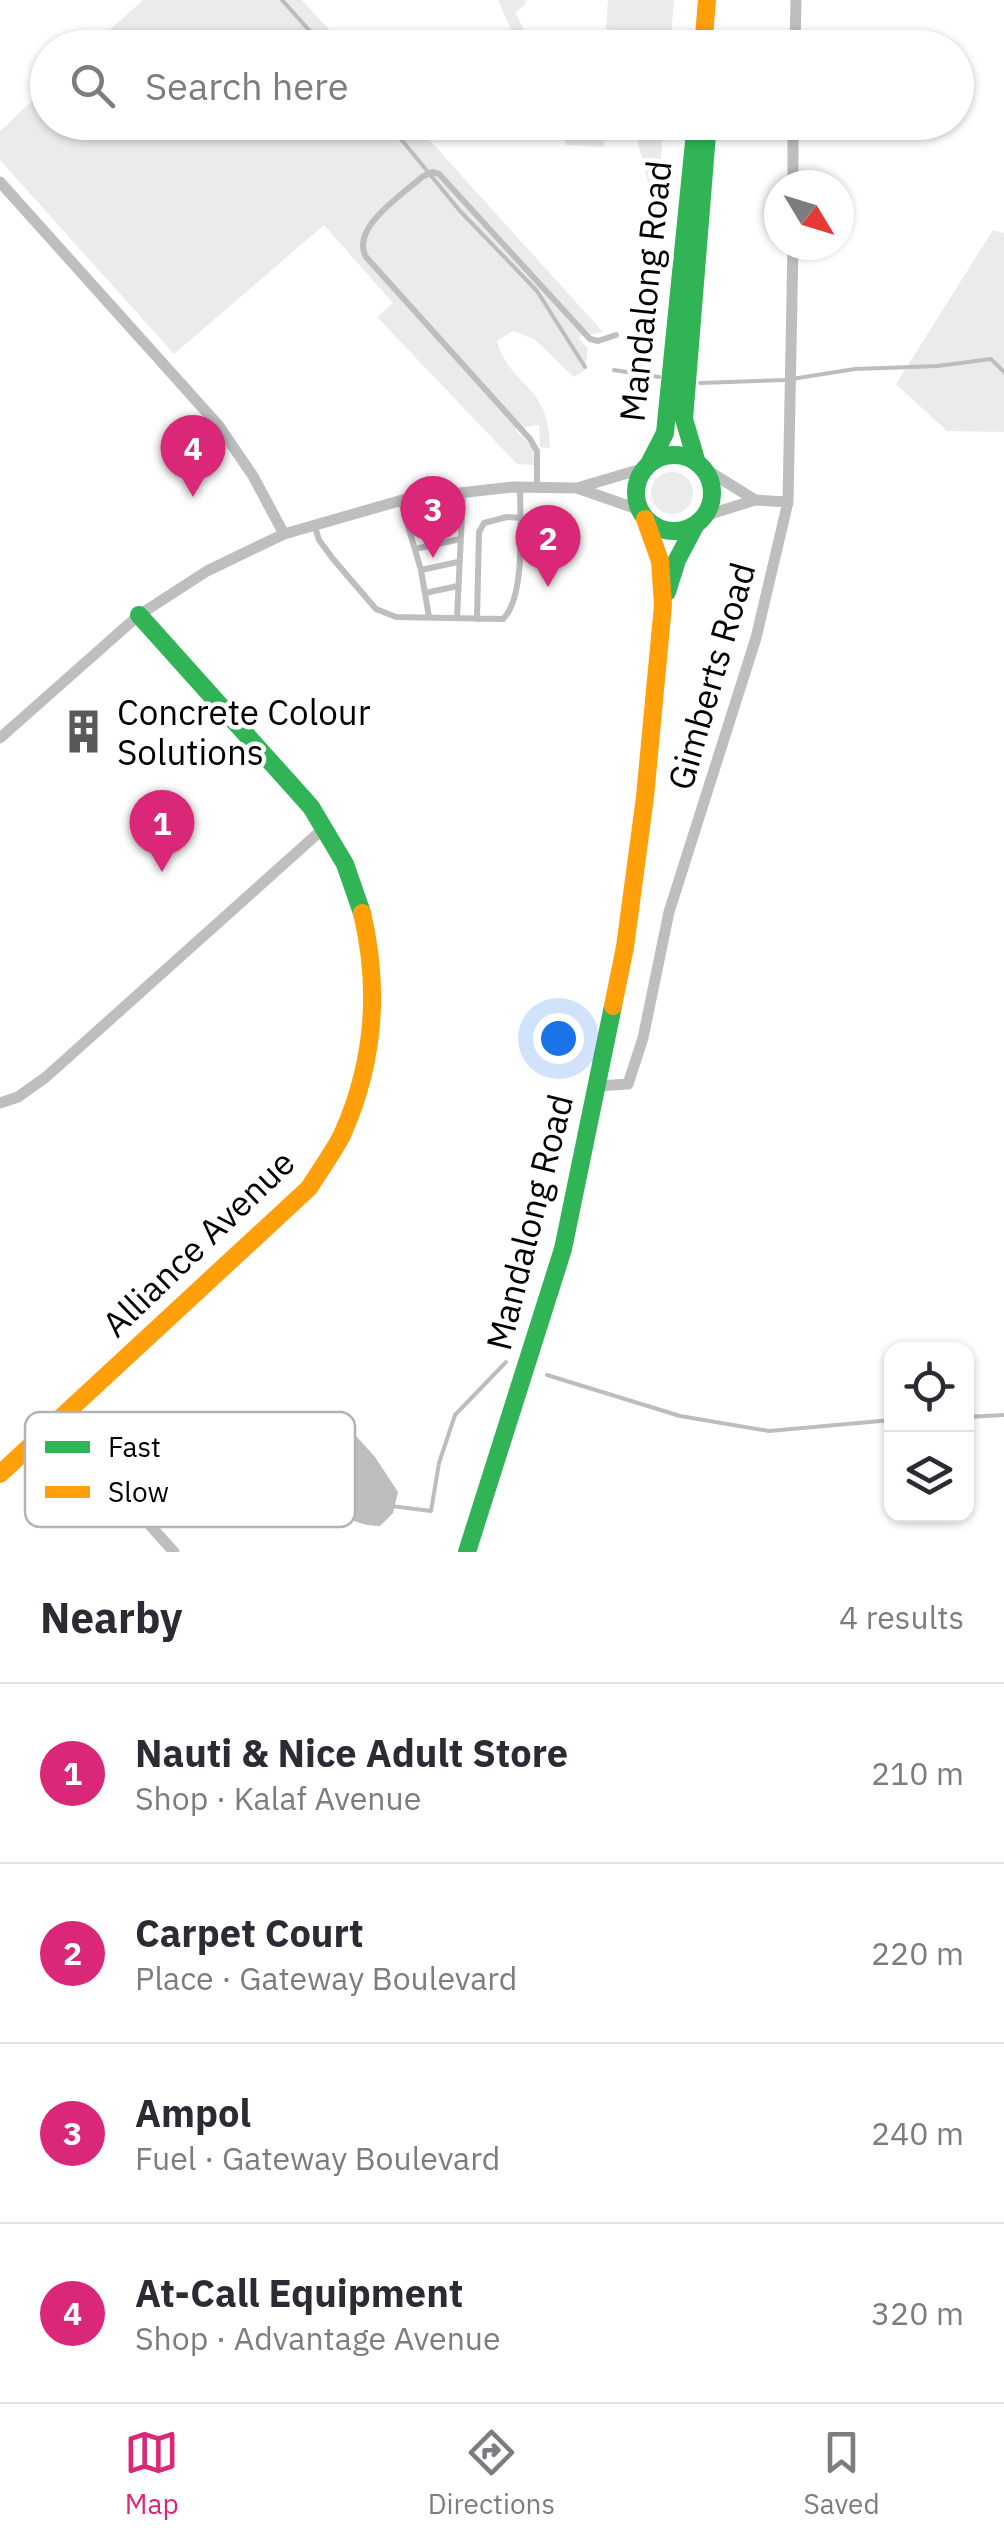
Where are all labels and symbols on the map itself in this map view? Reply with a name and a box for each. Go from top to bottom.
street label: Mandalong Road [608,158,682,424]
north arrow [764,170,854,260]
pin: 4 [160,414,226,497]
pin: 3 [400,476,466,558]
pin: 2 [516,504,580,587]
street label: Gimberts Road [657,557,765,795]
place label: Concrete Colour Solutions [117,689,371,775]
building icon: Concrete Colour Solutions [60,708,108,756]
pin: 1 [130,790,194,872]
your location [533,1013,584,1064]
street label: Mandalong Road [475,1089,583,1355]
street label: Alliance Avenue [92,1139,304,1347]
legend [25,1412,355,1527]
text: Fast [108,1428,161,1465]
text: Slow [108,1473,169,1510]

